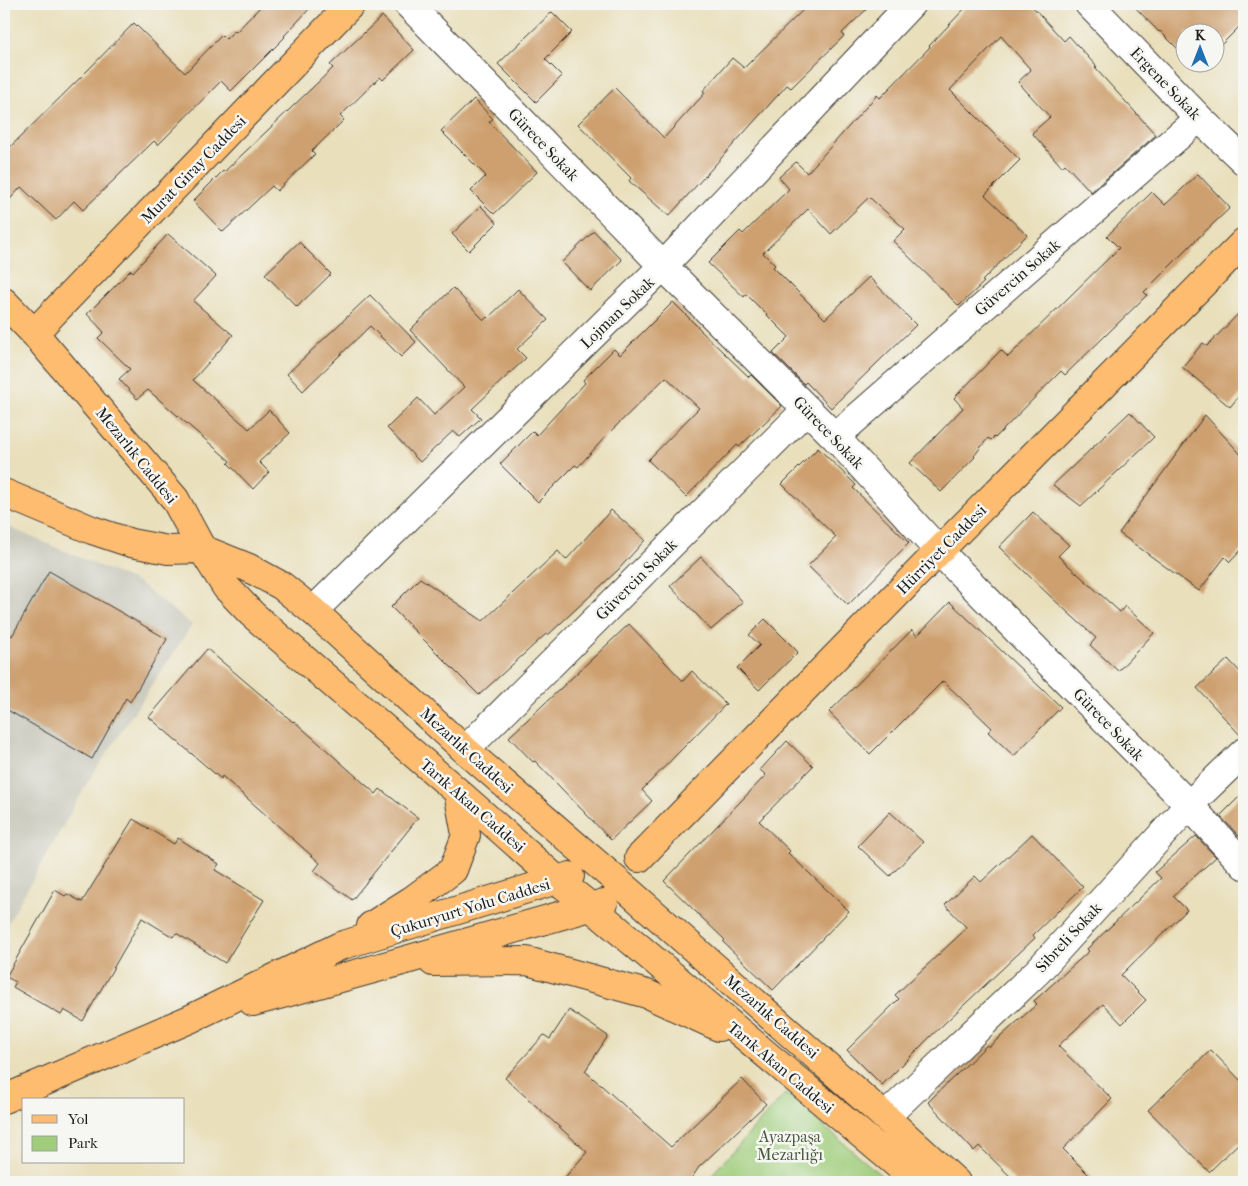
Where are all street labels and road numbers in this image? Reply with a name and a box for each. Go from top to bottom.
street label: Ergene Sokak [1126,43,1206,124]
street label: Gürece Sokak [504,104,583,185]
street label: Murat Giray Caddesi [137,111,250,227]
street label: Güvercin Sokak [971,235,1065,320]
street label: Lojman Sokak [576,272,659,352]
street label: Gürece Sokak [789,392,868,473]
street label: Mezarlık Caddesi [92,403,181,508]
street label: Hürriyet Caddesi [893,500,990,598]
street label: Güvercin Sokak [592,534,682,624]
street label: Gürece Sokak [1069,684,1148,765]
street label: Mezarlık Caddesi [416,704,517,797]
street label: Tarık Akan Caddesi [416,755,529,856]
street label: Çukuryurt Yolu Caddesi [388,874,553,942]
street label: Sibreli Sokak [1031,898,1106,976]
street label: Mezarlık Caddesi [721,970,823,1063]
street label: Tarık Akan Caddesi [724,1017,838,1118]

